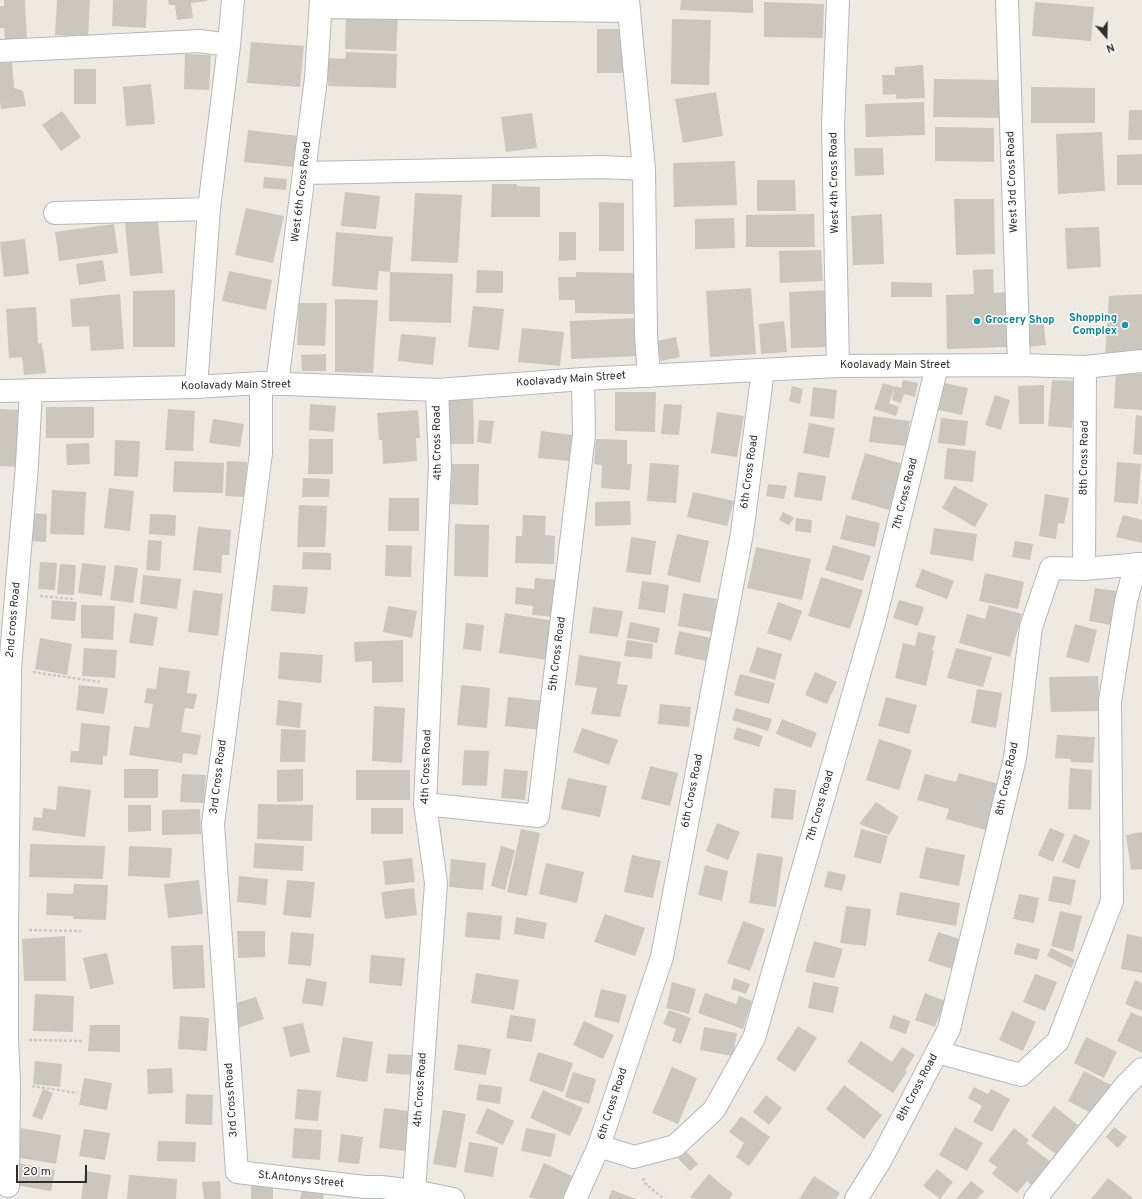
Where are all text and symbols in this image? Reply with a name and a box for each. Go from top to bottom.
north arrow [1086,16,1126,56]
text: N [1104,39,1116,55]
street label: West 3rd Cross Road [1005,131,1021,233]
street label: West 4th Cross Road [828,132,842,234]
street label: West 6th Cross Road [289,141,315,243]
place label: Shopping Complex [1069,312,1117,338]
place label: Grocery Shop [985,314,1055,328]
marker: Grocery Shop [972,316,982,326]
marker: Shopping Complex [1120,320,1130,330]
street label: Koolavady Main Street [840,359,950,373]
street label: Koolavady Main Street [516,370,626,390]
street label: Koolavady Main Street [181,378,291,394]
street label: 4th Cross Road [431,405,445,481]
street label: 8th Cross Road [1078,421,1092,495]
street label: 6th Cross Road [738,434,762,510]
street label: 7th Cross Road [891,457,921,531]
street label: 2nd cross Road [4,582,24,658]
street label: 5th Cross Road [547,616,569,692]
street label: 4th Cross Road [419,729,435,805]
street label: 3rd Cross Road [208,739,230,815]
street label: 8th Cross Road [994,741,1022,817]
street label: 6th Cross Road [679,753,707,829]
street label: 7th Cross Road [805,769,837,843]
street label: 4th Cross Road [412,1052,430,1128]
street label: 8th Cross Road [895,1052,941,1124]
street label: 3rd Cross Road [223,1062,241,1138]
street label: 6th Cross Road [595,1066,631,1142]
scale bar [18,1157,89,1183]
text: 20 m [23,1164,51,1180]
street label: St.Antonys Street [257,1169,345,1191]

